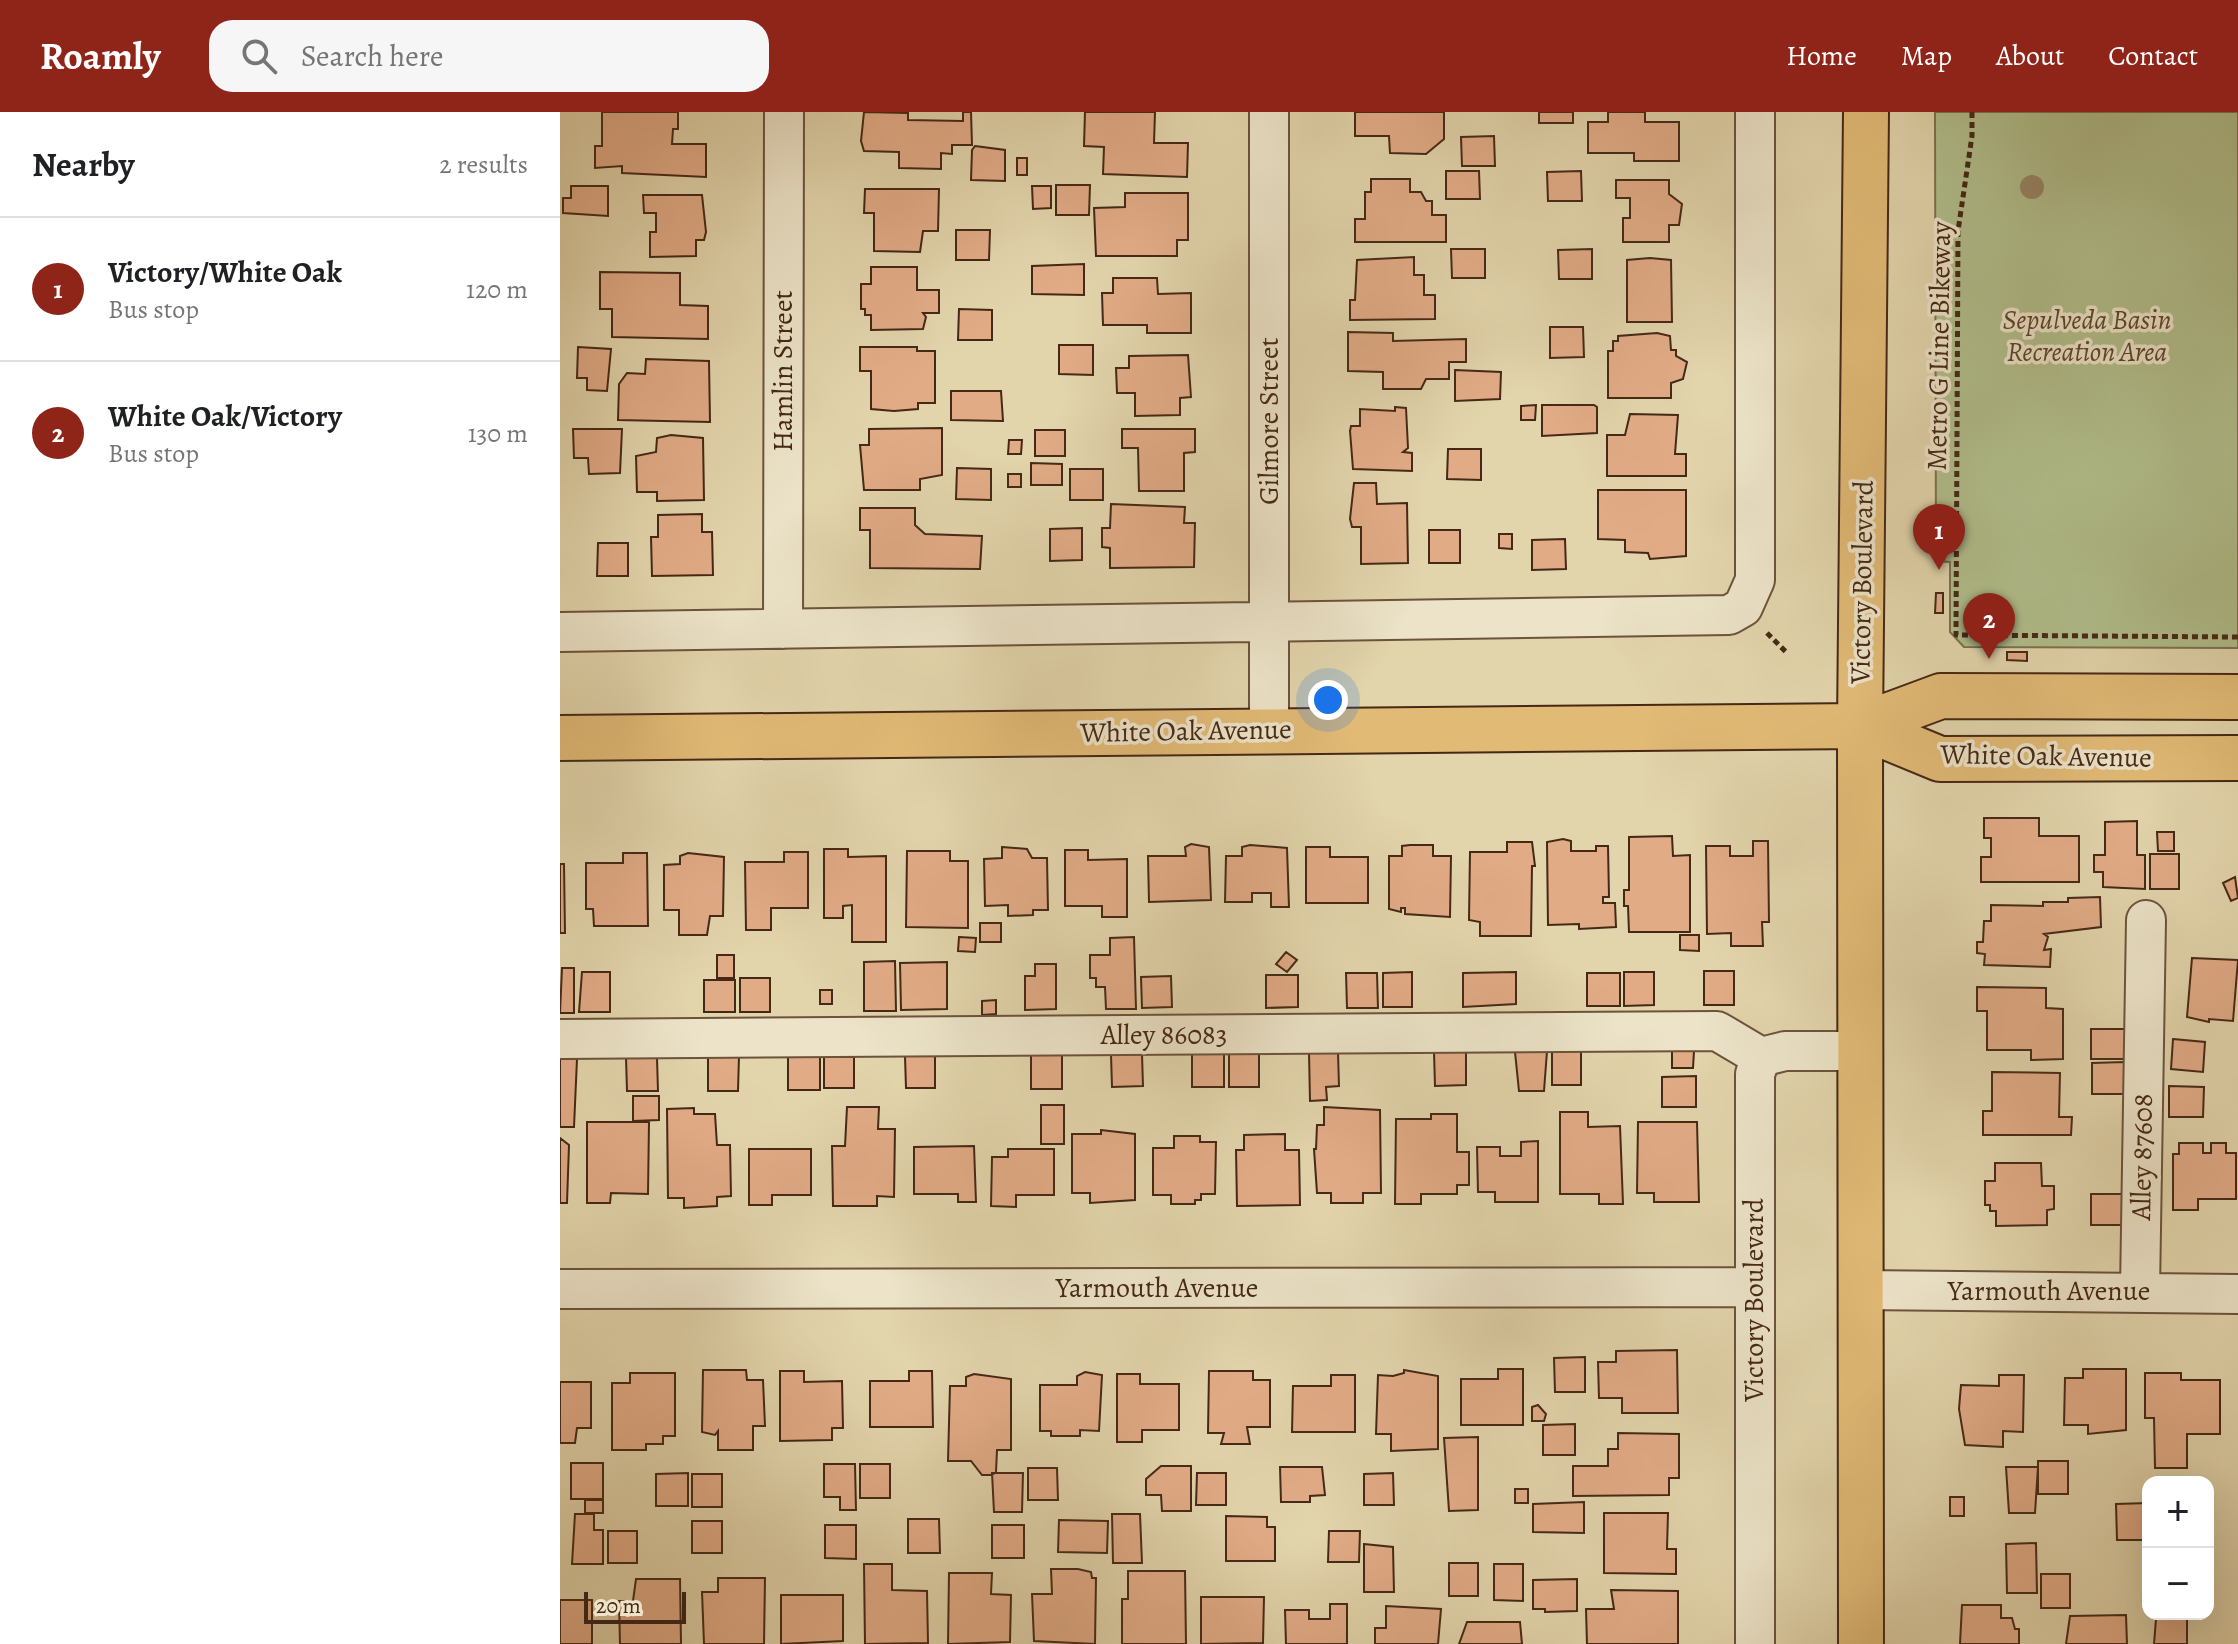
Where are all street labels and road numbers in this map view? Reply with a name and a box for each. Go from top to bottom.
street label: Metro G Line Bikeway [1918,221,1960,471]
street label: Hamlin Street [764,290,802,452]
street label: Gilmore Street [1250,337,1288,505]
street label: Victory Boulevard [1841,479,1883,685]
street label: White Oak Avenue [1079,710,1292,752]
street label: White Oak Avenue [1939,735,2152,777]
street label: Alley 86083 [1100,1016,1227,1054]
street label: Alley 87608 [2122,1093,2162,1222]
street label: Victory Boulevard [1735,1197,1773,1403]
street label: Yarmouth Avenue [1055,1269,1258,1307]
street label: Yarmouth Avenue [1947,1272,2150,1310]

